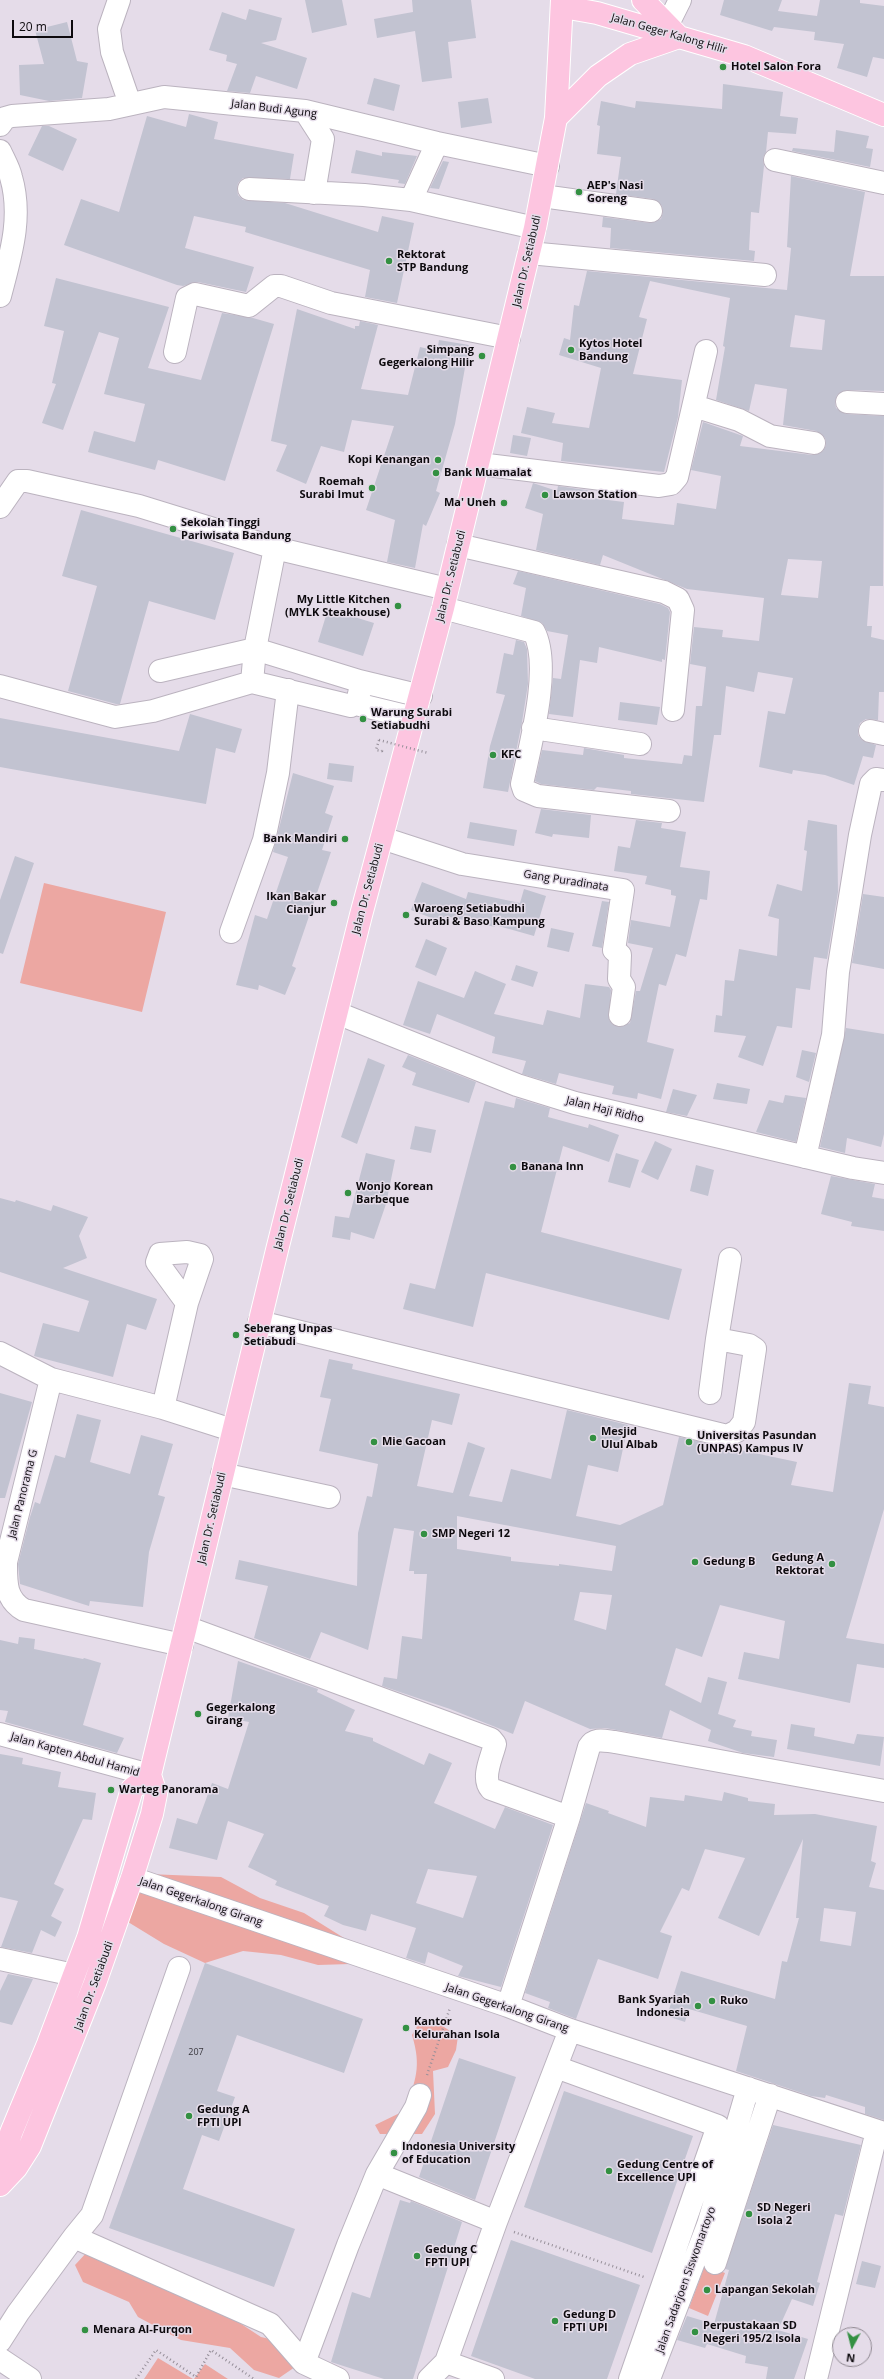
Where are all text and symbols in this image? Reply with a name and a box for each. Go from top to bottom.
street label: Jalan Geger Kalong Hilir [610,11,728,57]
scale bar [14,12,75,38]
text: 20 m [19,18,47,35]
place label: Hotel Salon Fora [731,60,821,74]
marker: Hotel Salon Fora [718,62,728,72]
street label: Jalan Budi Agung [230,97,318,121]
place label: AEP's Nasi Goreng [587,179,643,205]
marker: AEP's Nasi Goreng [574,187,584,197]
street label: Jalan Dr. Setiabudi [510,214,544,308]
place label: Rektorat STP Bandung [397,248,468,274]
marker: Rektorat STP Bandung [384,256,394,266]
place label: Kytos Hotel Bandung [579,337,642,363]
place label: Simpang Gegerkalong Hilir [378,343,474,369]
marker: Kytos Hotel Bandung [566,345,576,355]
marker: Simpang Gegerkalong Hilir [477,351,487,361]
place label: Kopi Kenangan [348,453,430,467]
marker: Kopi Kenangan [433,455,443,465]
place label: Bank Muamalat [444,466,531,480]
marker: Bank Muamalat [431,468,441,478]
place label: Roemah Surabi Imut [299,475,364,501]
marker: Roemah Surabi Imut [367,483,377,493]
place label: Lawson Station [553,488,637,502]
marker: Lawson Station [540,490,550,500]
place label: Ma' Uneh [444,496,496,510]
marker: Ma' Uneh [499,498,509,508]
place label: Sekolah Tinggi Pariwisata Bandung [181,516,291,542]
marker: Sekolah Tinggi Pariwisata Bandung [168,524,178,534]
street label: Jalan Dr. Setiabudi [433,529,469,623]
place label: My Little Kitchen (MYLK Steakhouse) [285,593,390,619]
marker: My Little Kitchen (MYLK Steakhouse) [393,601,403,611]
place label: Warung Surabi Setiabudhi [371,706,452,732]
marker: Warung Surabi Setiabudhi [358,714,368,724]
place label: KFC [501,748,521,762]
marker: KFC [488,750,498,760]
place label: Bank Mandiri [263,832,337,846]
marker: Bank Mandiri [340,834,350,844]
street label: Jalan Dr. Setiabudi [349,842,387,936]
street label: Gang Puradinata [522,868,610,894]
place label: Ikan Bakar Cianjur [266,890,326,916]
marker: Ikan Bakar Cianjur [329,898,339,908]
place label: Waroeng Setiabudhi Surabi & Baso Kampung [414,902,545,928]
marker: Waroeng Setiabudhi Surabi & Baso Kampung [401,910,411,920]
street label: Jalan Haji Ridho [565,1094,645,1126]
street label: Jalan Dr. Setiabudi [271,1157,307,1251]
place label: Banana Inn [521,1160,584,1174]
marker: Banana Inn [508,1162,518,1172]
place label: Wonjo Korean Barbeque [356,1180,433,1206]
marker: Wonjo Korean Barbeque [343,1188,353,1198]
place label: Seberang Unpas Setiabudi [244,1322,333,1348]
marker: Seberang Unpas Setiabudi [231,1330,241,1340]
place label: Mesjid Ulul Albab [601,1425,658,1451]
place label: Universitas Pasundan (UNPAS) Kampus IV [697,1429,817,1455]
marker: Mesjid Ulul Albab [588,1433,598,1443]
place label: Mie Gacoan [382,1435,446,1449]
marker: Mie Gacoan [369,1437,379,1447]
marker: Universitas Pasundan (UNPAS) Kampus IV [684,1437,694,1447]
street label: Jalan Panorama G [6,1448,40,1540]
street label: Jalan Dr. Setiabudi [195,1471,229,1565]
place label: SMP Negeri 12 [432,1527,510,1541]
marker: SMP Negeri 12 [419,1529,429,1539]
place label: Gedung A Rektorat [771,1551,824,1577]
place label: Gedung B [703,1555,755,1569]
marker: Gedung B [690,1557,700,1567]
marker: Gedung A Rektorat [827,1559,837,1569]
place label: Gegerkalong Girang [206,1701,275,1727]
marker: Gegerkalong Girang [193,1709,203,1719]
street label: Jalan Kapten Abdul Hamid [9,1730,141,1780]
place label: Warteg Panorama [119,1783,218,1797]
marker: Warteg Panorama [106,1785,116,1795]
street label: Jalan Gegerkalong Girang [138,1875,264,1929]
street label: Jalan Dr. Setiabudi [72,1940,116,2032]
street label: Jalan Gegerkalong Girang [444,1981,570,2035]
place label: Bank Syariah Indonesia [618,1993,690,2019]
place label: Ruko [720,1994,748,2008]
marker: Ruko [707,1996,717,2006]
marker: Bank Syariah Indonesia [693,2001,703,2011]
place label: Kantor Kelurahan Isola [414,2015,500,2041]
marker: Kantor Kelurahan Isola [401,2023,411,2033]
house number: 207 [188,2047,204,2057]
place label: Gedung A FPTI UPI [197,2103,250,2129]
marker: Gedung A FPTI UPI [184,2111,194,2121]
place label: Indonesia University of Education [402,2140,515,2166]
marker: Indonesia University of Education [389,2148,399,2158]
place label: Gedung Centre of Excellence UPI [617,2158,713,2184]
marker: Gedung Centre of Excellence UPI [604,2166,614,2176]
place label: SD Negeri Isola 2 [757,2201,811,2227]
street label: Jalan Sadarjoen Siswomartoyo [653,2205,719,2355]
marker: SD Negeri Isola 2 [744,2209,754,2219]
place label: Gedung C FPTI UPI [425,2243,477,2269]
marker: Gedung C FPTI UPI [412,2251,422,2261]
place label: Lapangan Sekolah [715,2283,815,2297]
marker: Lapangan Sekolah [702,2285,712,2295]
place label: Gedung D FPTI UPI [563,2308,616,2334]
marker: Gedung D FPTI UPI [550,2316,560,2326]
place label: Perpustakaan SD Negeri 195/2 Isola [703,2319,801,2345]
place label: Menara Al-Furqon [93,2323,192,2337]
marker: Menara Al-Furqon [80,2325,90,2335]
marker: Perpustakaan SD Negeri 195/2 Isola [690,2327,700,2337]
north arrow [832,2327,872,2367]
text: N [845,2350,856,2366]

